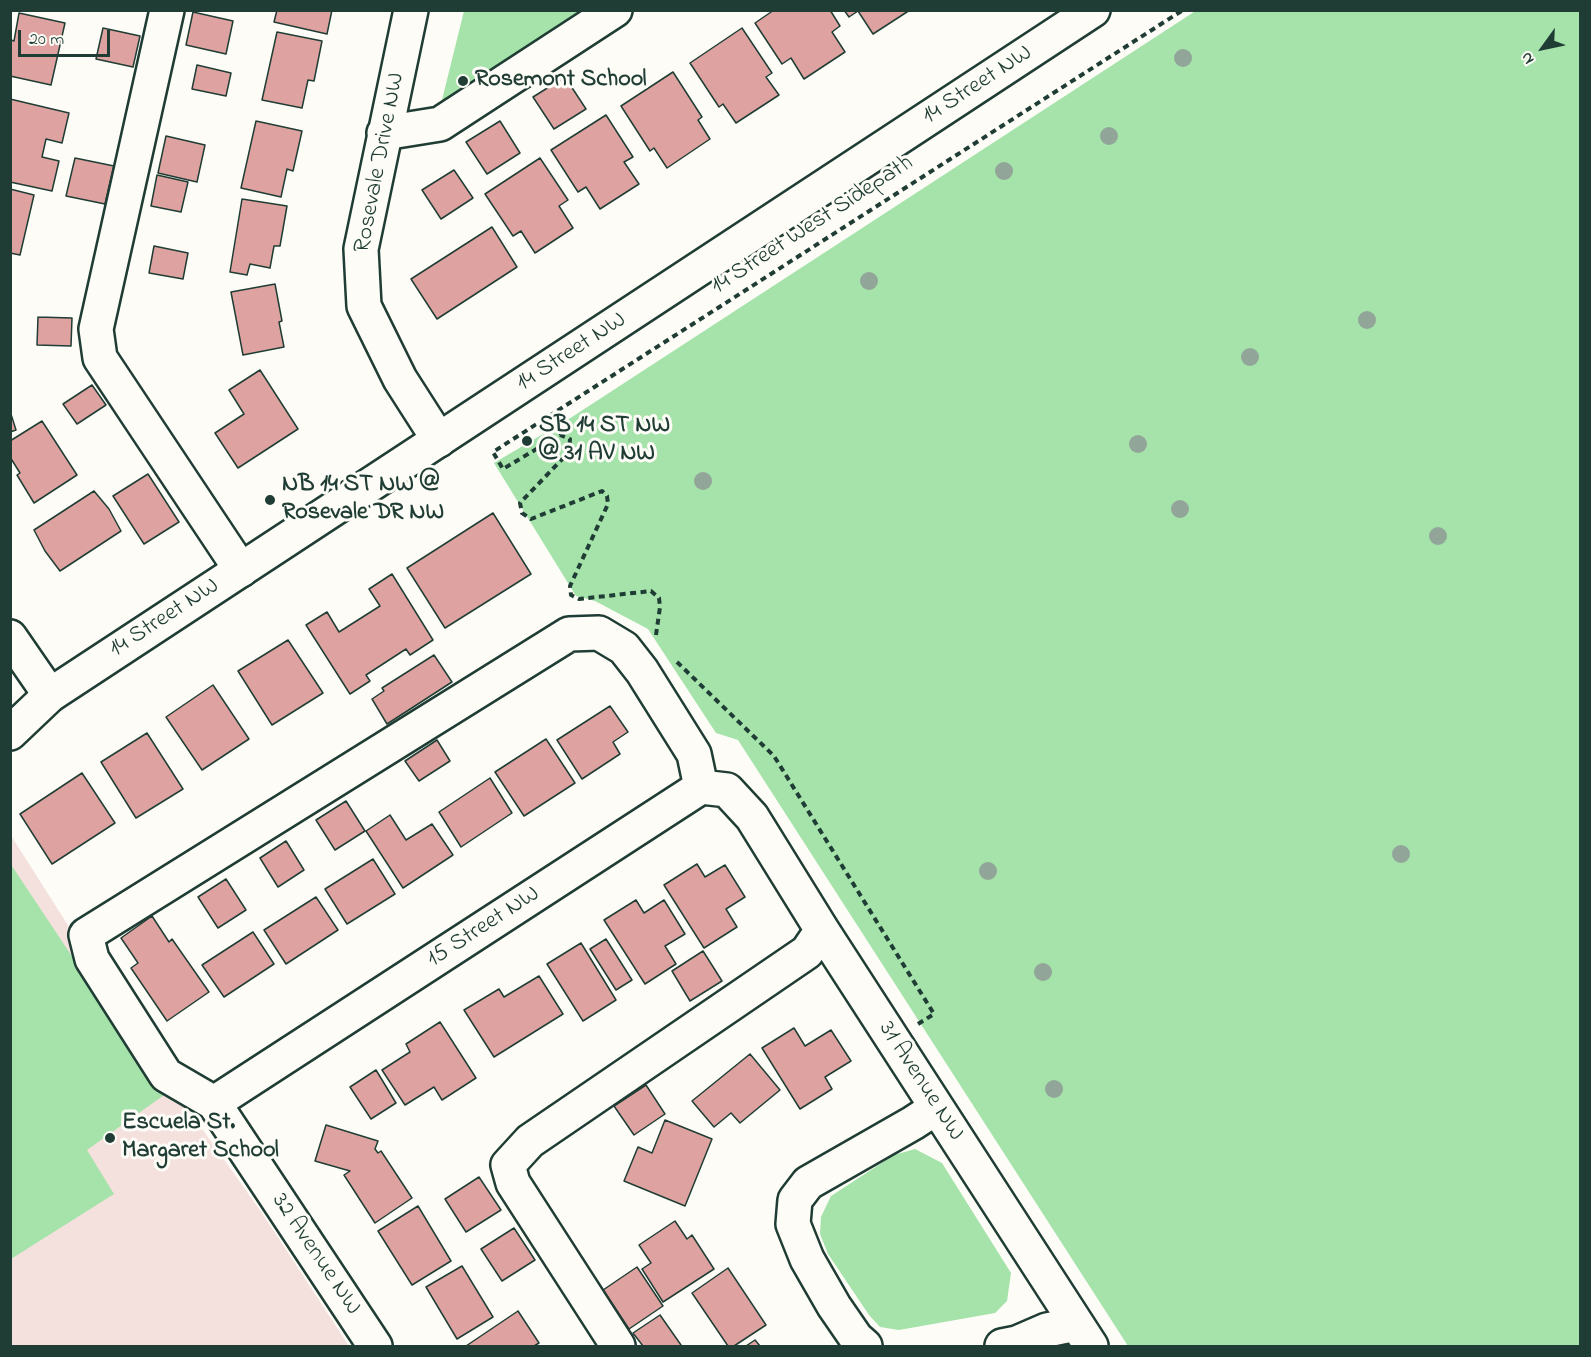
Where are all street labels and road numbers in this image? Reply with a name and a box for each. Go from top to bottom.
street label: 14 Street NW [918,40,1038,132]
street label: Rosevale Drive NW [349,71,413,255]
street label: 14 Street West Sidepath [707,150,919,302]
street label: 14 Street NW [512,307,632,399]
street label: 14 Street NW [105,573,225,665]
street label: 15 Street NW [422,881,546,975]
street label: 31 Avenue NW [871,1017,969,1147]
street label: 32 Avenue NW [264,1189,366,1321]

